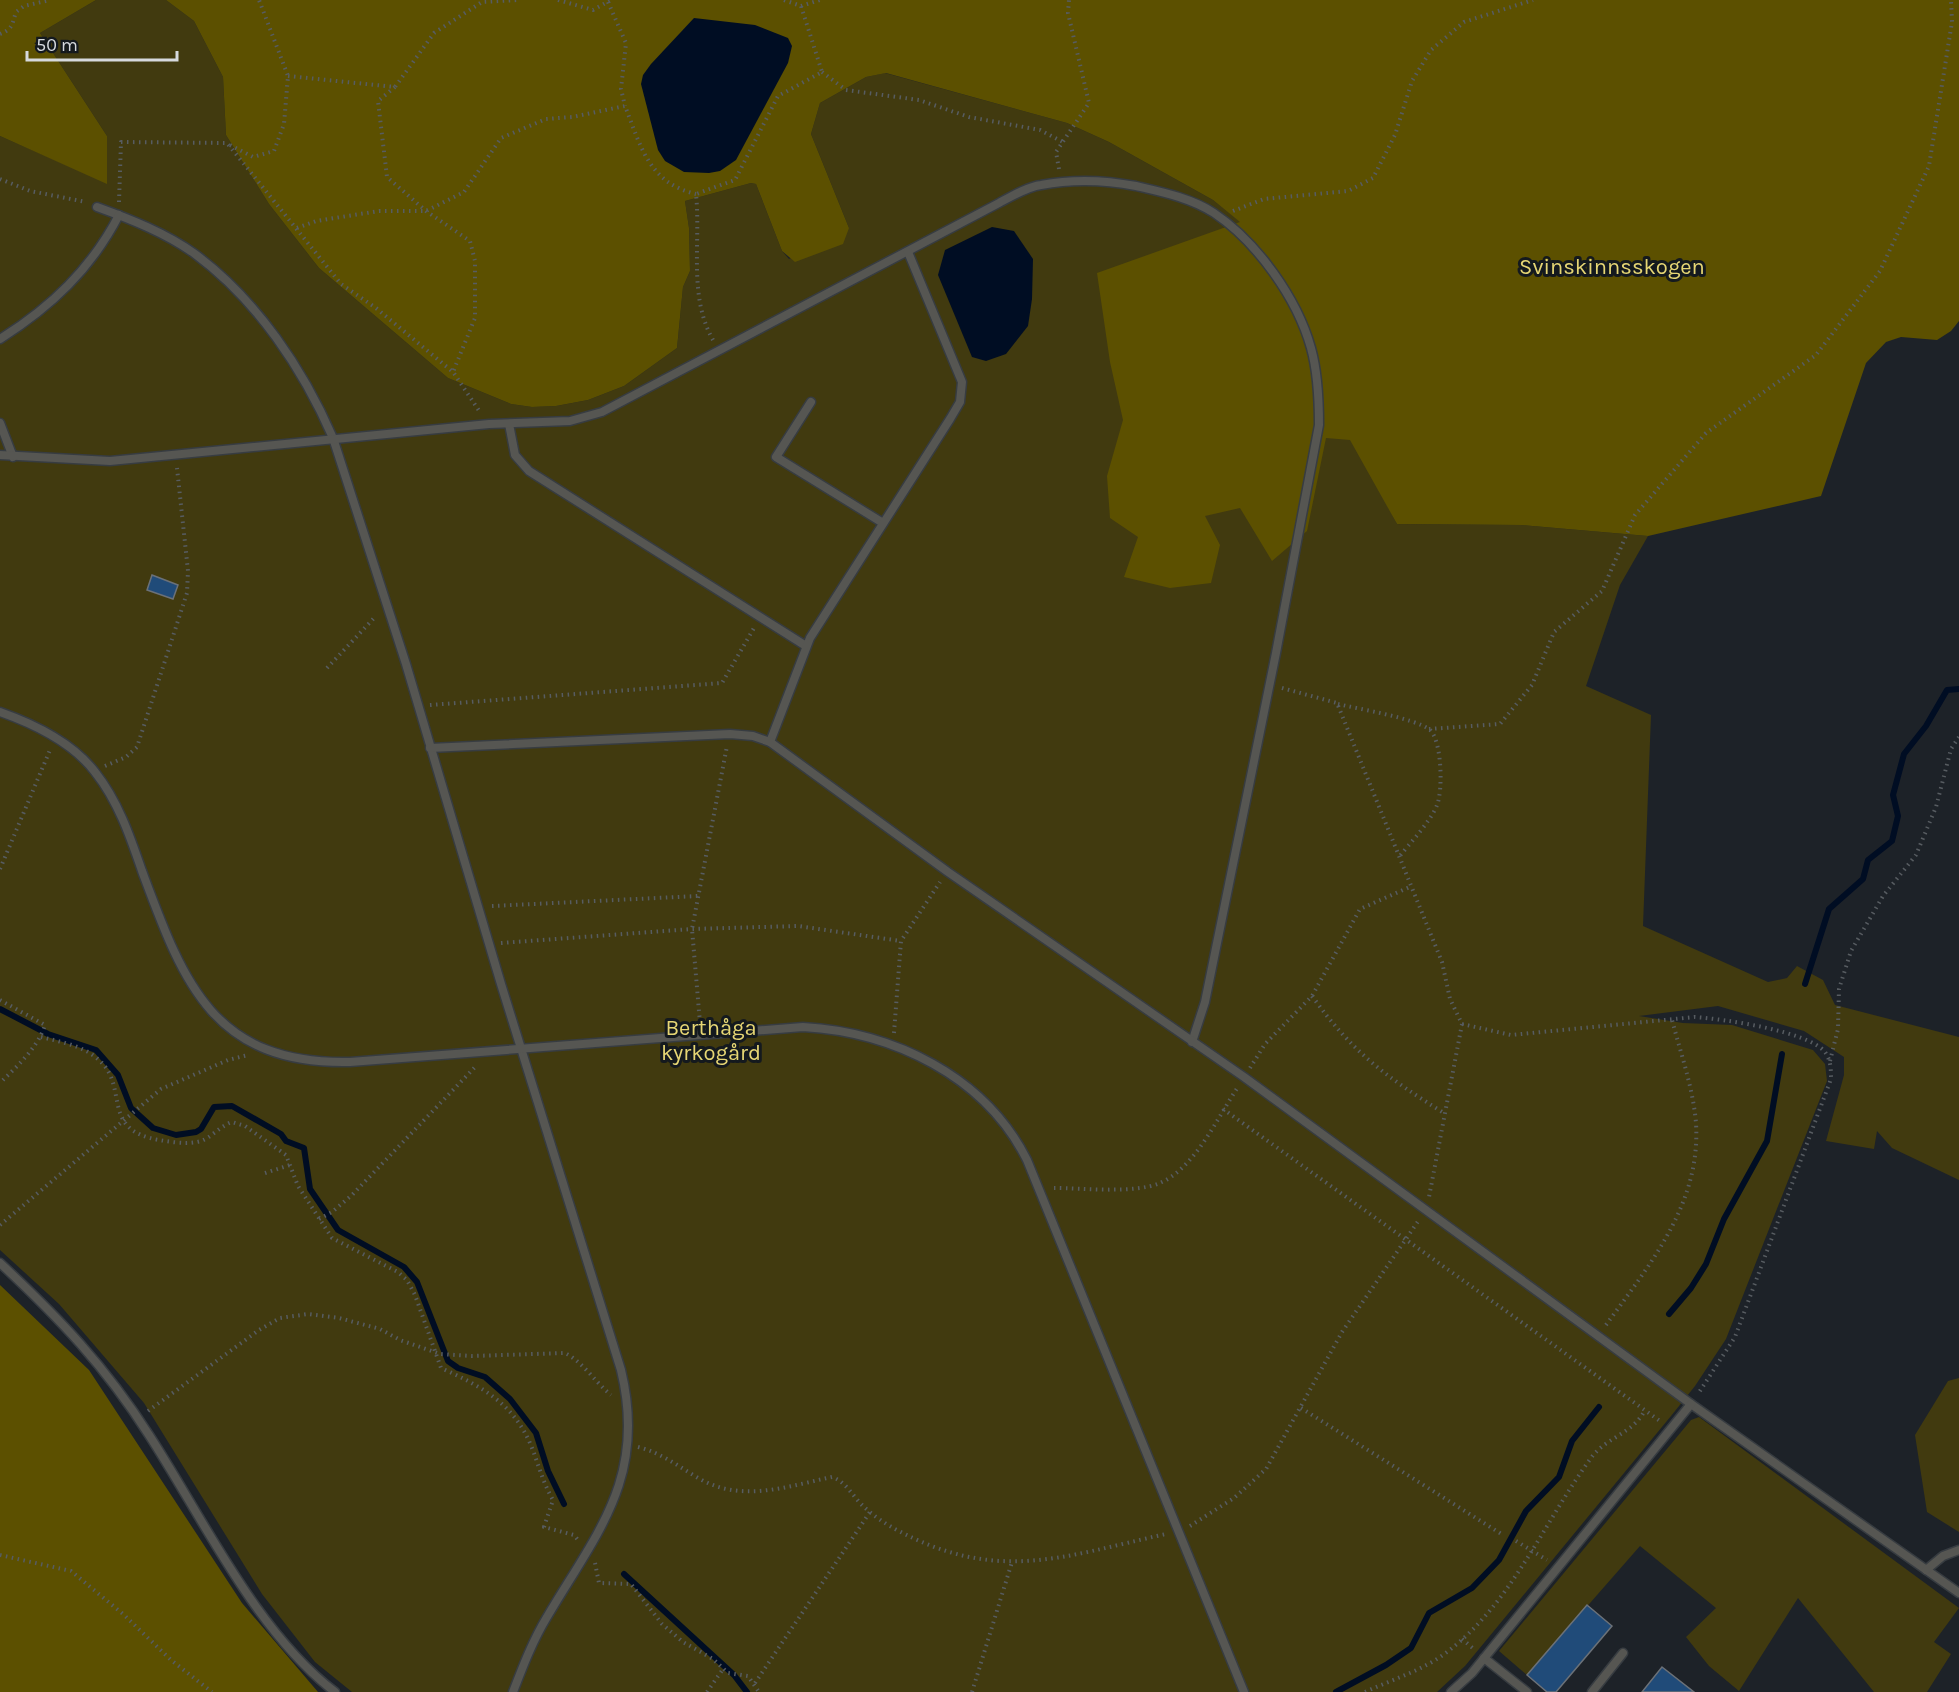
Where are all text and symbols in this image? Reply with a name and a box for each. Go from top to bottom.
scale bar [27,24,177,62]
text: 50 m [36,34,78,56]
park label: Svinskinnsskogen [1519,254,1705,280]
park label: Berthåga kyrkogård [661,1015,761,1066]

